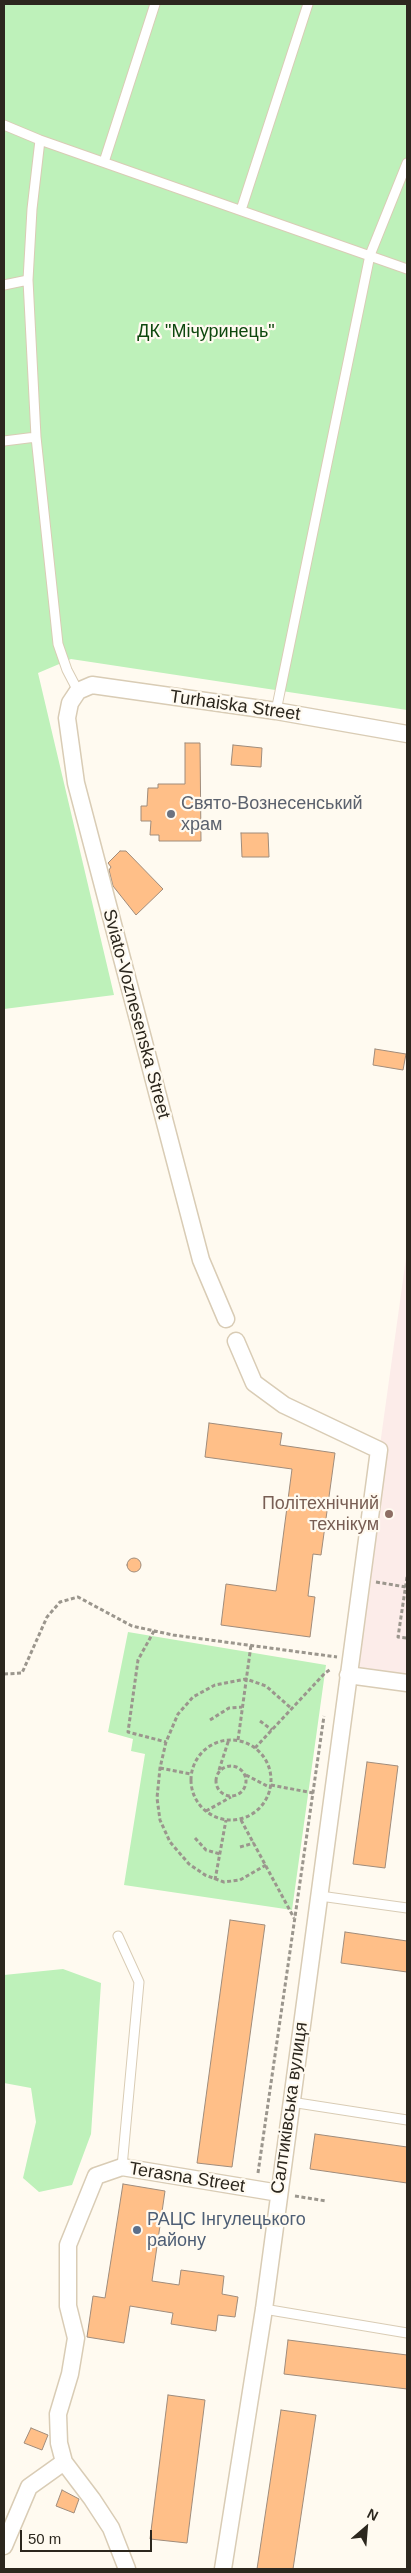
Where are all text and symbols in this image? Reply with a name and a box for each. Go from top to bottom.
park label: ДК "Мічуринець" [137,321,275,343]
street label: Turhaiska Street [168,686,302,726]
place label: Свято-Вознесенський храм [181,793,362,836]
marker: Свято-Вознесенський храм [165,808,177,820]
street label: Sviato-Voznesenska Street [98,907,174,1121]
place label: Політехнічний технікум [262,1493,379,1536]
marker: Політехнічний технікум [383,1508,395,1520]
street label: Салтиківська вулиця [267,2021,313,2195]
street label: Terasna Street [128,2158,246,2198]
place label: РАЦС Інгулецького району [147,2209,306,2252]
marker: РАЦС Інгулецького району [131,2224,143,2236]
north arrow [341,2503,391,2553]
text: N [365,2505,381,2524]
scale bar [22,2520,155,2552]
text: 50 m [28,2530,61,2547]

